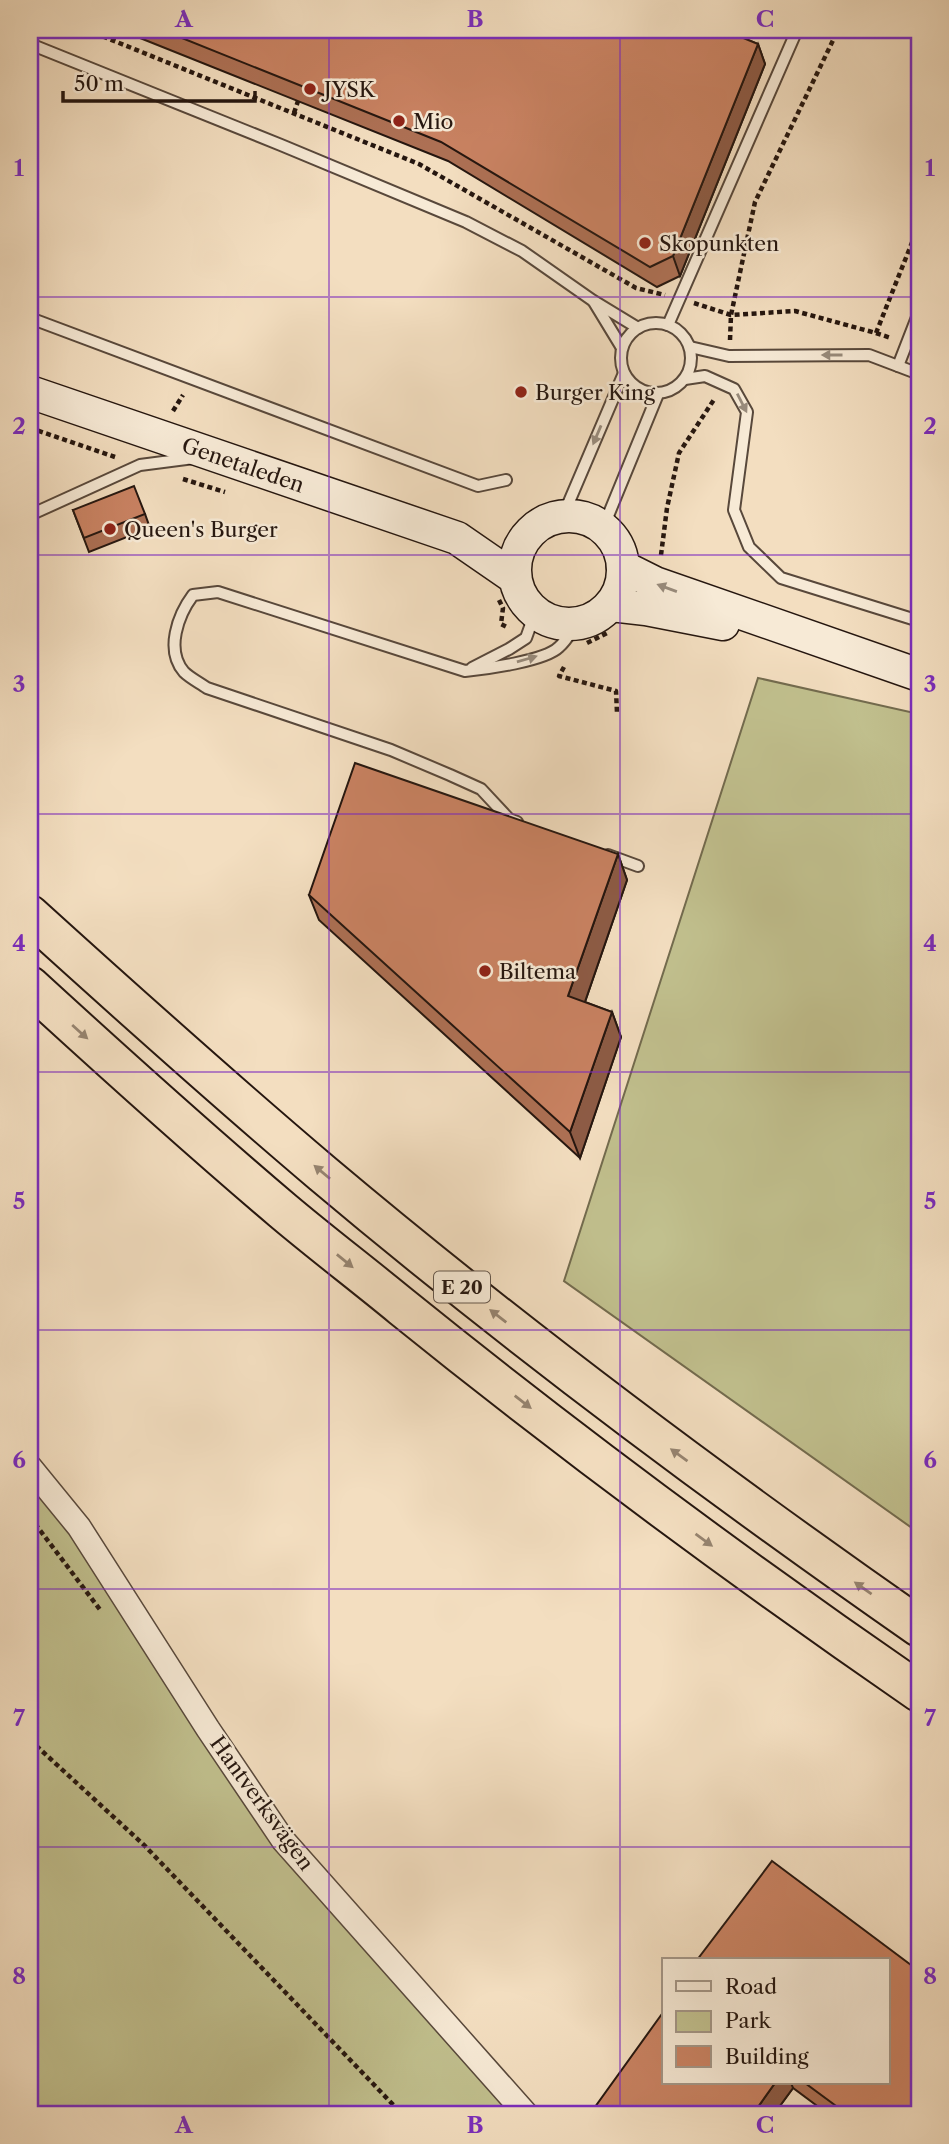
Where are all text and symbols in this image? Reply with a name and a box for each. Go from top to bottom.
text: A [174,5,194,33]
text: B [466,5,484,33]
text: C [756,5,774,33]
scale bar [63,60,256,104]
text: 50 m [74,71,124,96]
place label: JYSK [321,77,376,102]
marker: JYSK [302,81,318,97]
place label: Mio [413,109,453,134]
marker: Mio [391,113,407,129]
text: 1 [14,154,25,182]
text: 1 [925,154,936,182]
place label: Skopunkten [659,231,779,256]
marker: Skopunkten [637,235,653,251]
one-way arrow [821,349,843,361]
place label: Burger King [535,380,656,405]
marker: Burger King [513,384,529,400]
one-way arrow [736,393,747,413]
text: 2 [12,412,26,440]
text: 2 [923,412,937,440]
one-way arrow [592,425,603,446]
street label: Genetaleden [179,432,307,498]
place label: Queen's Burger [124,517,278,542]
marker: Queen's Burger [102,521,118,537]
one-way arrow [657,582,678,593]
one-way arrow [516,654,537,664]
text: 3 [13,670,26,698]
text: 3 [924,670,937,698]
text: 4 [12,929,26,957]
text: 4 [923,929,937,957]
place label: Biltema [499,959,577,984]
marker: Biltema [477,963,493,979]
one-way arrow [71,1024,89,1040]
one-way arrow [313,1165,331,1180]
text: 5 [13,1187,25,1215]
text: 5 [924,1187,936,1215]
one-way arrow [337,1253,354,1268]
road number: E 20 [434,1272,490,1302]
one-way arrow [490,1309,508,1324]
one-way arrow [514,1395,532,1409]
text: 6 [12,1446,26,1474]
text: 6 [923,1446,937,1474]
one-way arrow [670,1448,688,1462]
one-way arrow [695,1532,713,1547]
one-way arrow [854,1581,872,1595]
text: 7 [13,1704,25,1732]
text: 7 [924,1704,936,1732]
street label: Hantverksvägen [205,1731,319,1875]
legend [662,1958,890,2084]
text: 8 [12,1962,26,1990]
text: 8 [923,1962,937,1990]
text: Road [725,1974,777,1999]
text: Park [725,2008,771,2033]
text: Building [725,2044,810,2069]
text: A [174,2111,194,2139]
text: B [466,2111,484,2139]
text: C [756,2111,774,2139]

